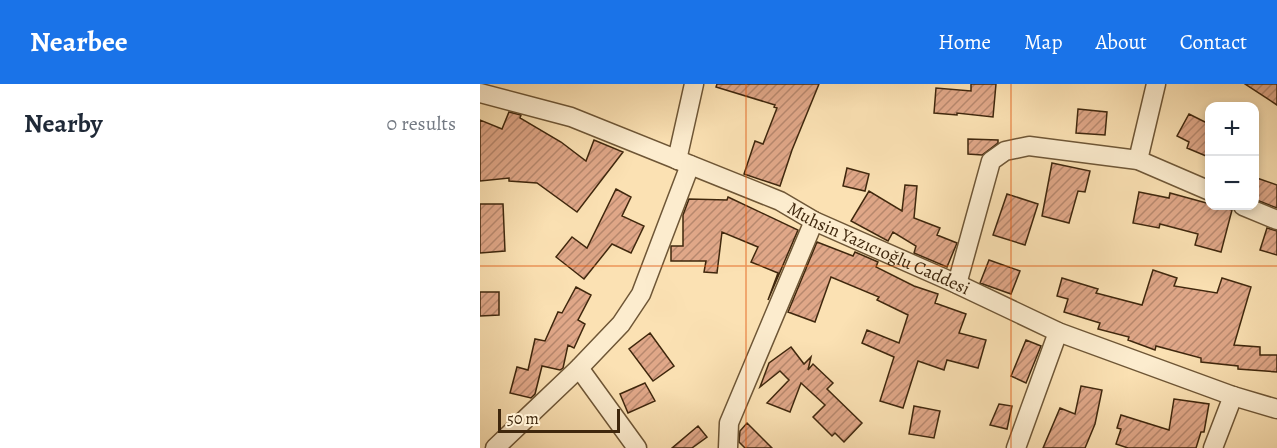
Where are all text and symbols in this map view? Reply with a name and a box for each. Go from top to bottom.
text: Nearbee [30,23,128,61]
text: Home [938,28,991,56]
text: Map [1024,28,1062,56]
text: About [1095,28,1147,56]
text: Contact [1180,28,1247,56]
map controls [1205,102,1259,210]
button: + [1205,102,1259,156]
text: Nearby [24,106,103,141]
text: 0 results [387,110,456,137]
button: − [1205,156,1259,210]
street label: Muhsin Yazıcıoğlu Caddesi [783,196,974,300]
scale bar [498,406,620,434]
text: 50 m [507,408,539,430]

